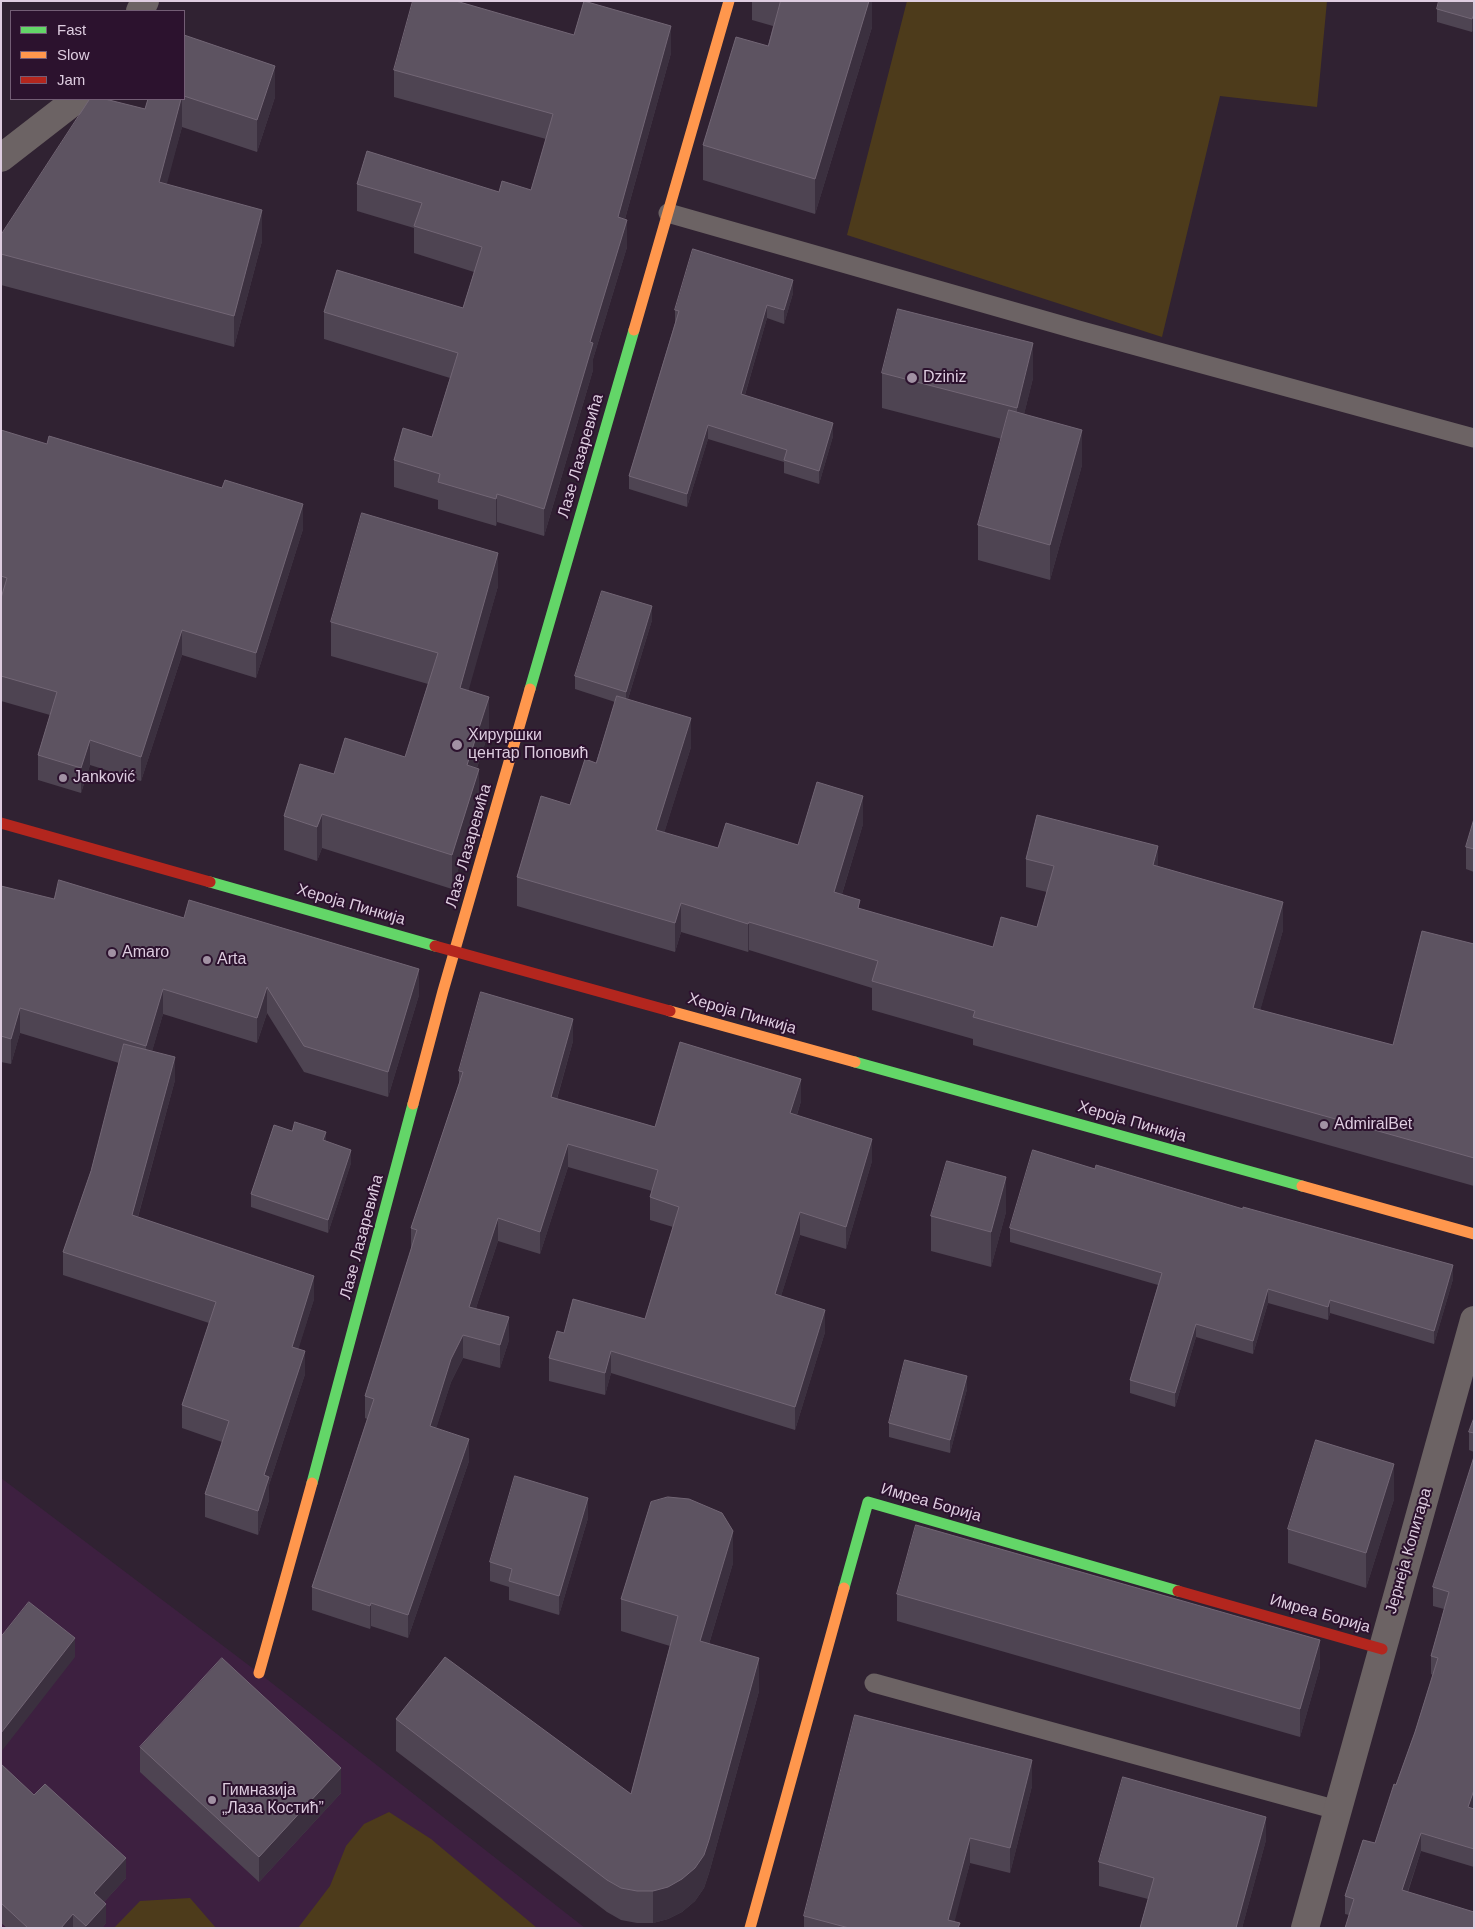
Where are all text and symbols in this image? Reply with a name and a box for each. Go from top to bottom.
legend [10,10,185,100]
text: Fast [57,21,86,38]
text: Slow [57,46,90,63]
text: Jam [57,71,85,88]
place label: Dziniz [923,368,967,388]
marker: Dziniz [905,371,919,385]
street label: Лазе Лазаревића [554,392,608,520]
place label: Хируршки центар Поповић [468,726,588,764]
marker: Хируршки центар Поповић [450,738,464,752]
place label: Janković [73,768,135,788]
marker: Janković [57,772,69,784]
street label: Лазе Лазаревића [442,782,496,910]
street label: Хероја Пинкија [295,880,407,930]
place label: Amaro [122,943,169,963]
marker: Amaro [106,947,118,959]
place label: Arta [217,950,246,970]
marker: Arta [201,954,213,966]
street label: Хероја Пинкија [686,989,798,1039]
street label: Хероја Пинкија [1076,1097,1188,1147]
place label: AdmiralBet [1334,1115,1412,1135]
marker: AdmiralBet [1318,1119,1330,1131]
street label: Лазе Лазаревића [336,1173,388,1301]
street label: Имреа Борија [879,1480,983,1526]
street label: Јернеја Копитара [1382,1486,1436,1616]
street label: Имреа Борија [1268,1591,1372,1637]
place label: Гимназија „Лаза Костић” [222,1781,324,1819]
marker: Гимназија „Лаза Костић” [206,1794,218,1806]

